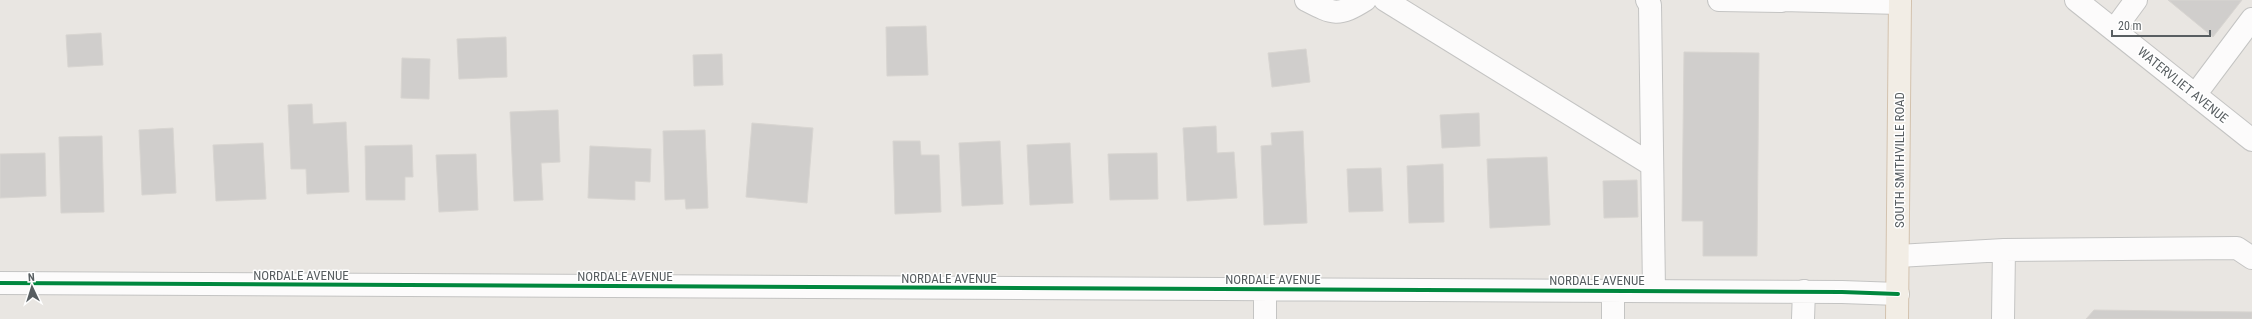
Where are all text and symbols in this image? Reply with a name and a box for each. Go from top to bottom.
scale bar [2112,12,2210,38]
text: 20 m [2118,19,2142,33]
street label: WATERVLIET AVENUE [2135,44,2231,126]
street label: SOUTH SMITHVILLE ROAD [1892,92,1907,228]
north arrow [12,267,52,307]
street label: NORDALE AVENUE [253,268,349,283]
street label: NORDALE AVENUE [577,269,673,284]
text: N [28,271,35,284]
street label: NORDALE AVENUE [901,271,997,286]
street label: NORDALE AVENUE [1225,272,1321,287]
street label: NORDALE AVENUE [1549,273,1645,288]

